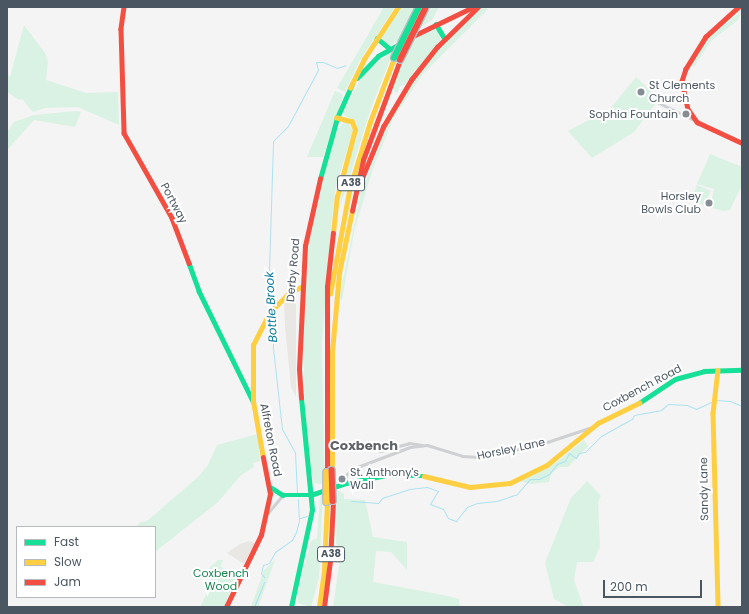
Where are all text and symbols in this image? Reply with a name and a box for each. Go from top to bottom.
place label: St Clements Church [649,79,715,105]
marker: St Clements Church [636,87,646,97]
place label: Sophia Fountain [589,107,678,121]
marker: Sophia Fountain [681,109,691,119]
road number: A38 [337,175,365,191]
street label: Portway [158,180,190,226]
place label: Horsley Bowls Club [641,190,701,216]
marker: Horsley Bowls Club [704,198,714,208]
street label: Derby Road [284,238,302,302]
water label: Bottle Brook [262,271,280,343]
street label: Coxbench Road [600,362,684,414]
street label: Alfreton Road [257,402,285,478]
street label: Horsley Lane [476,435,546,463]
district label: Coxbench [330,438,398,454]
street label: Sandy Lane [697,457,711,521]
place label: St. Anthony's Wall [350,466,419,492]
marker: St. Anthony's Wall [337,474,347,484]
legend [16,526,156,598]
text: Fast [54,533,79,550]
road number: A38 [317,546,345,562]
text: Slow [54,553,82,570]
park label: Coxbench Wood [193,567,249,593]
scale bar [605,572,704,598]
text: Jam [54,573,81,590]
text: 200 m [610,578,648,595]

